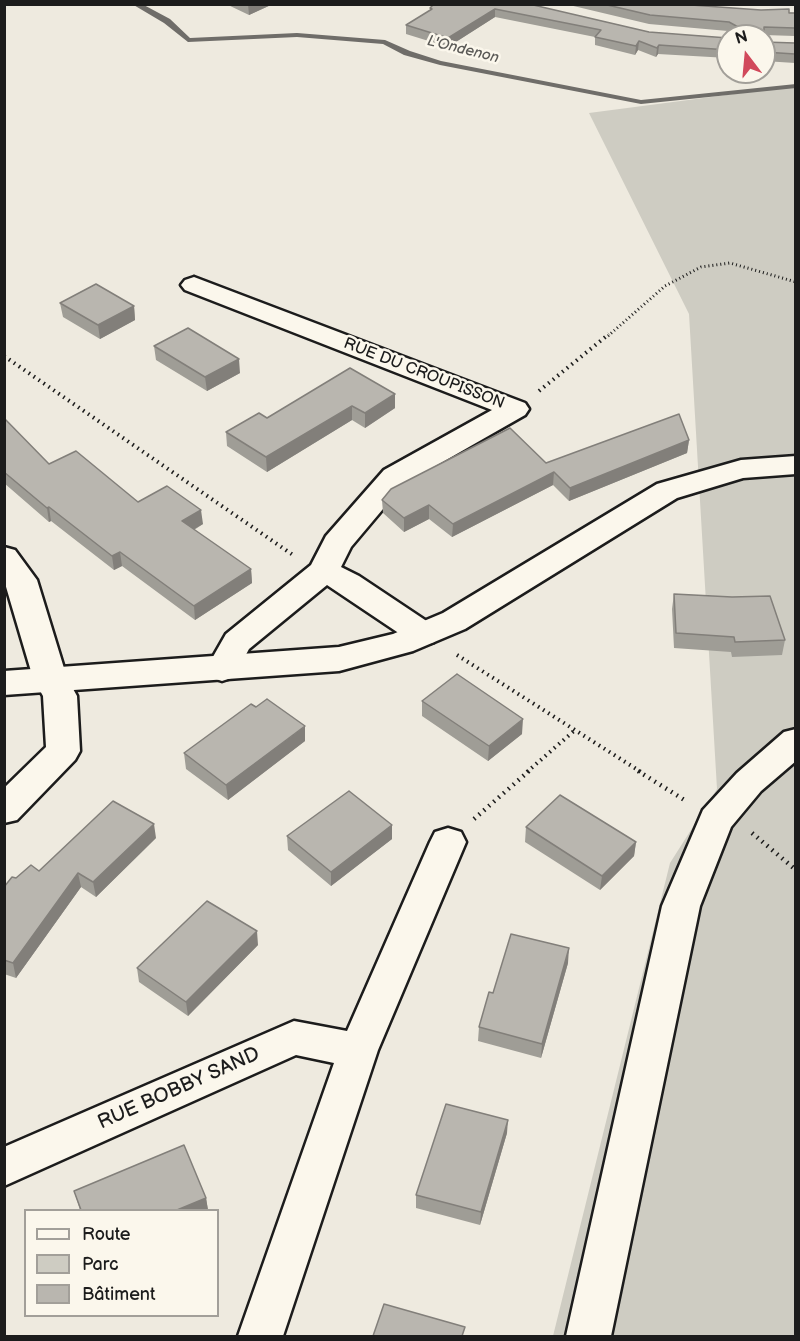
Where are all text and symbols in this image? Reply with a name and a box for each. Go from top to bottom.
north arrow [716,24,776,84]
text: N [733,27,750,49]
water label: L'Ondenon [425,32,501,68]
street label: RUE DU CROUPISSON [341,334,507,414]
street label: RUE BOBBY SAND [94,1042,264,1136]
legend [24,1209,219,1317]
text: Route [82,1224,131,1245]
text: Parc [82,1254,119,1275]
text: Bâtiment [82,1284,156,1305]

